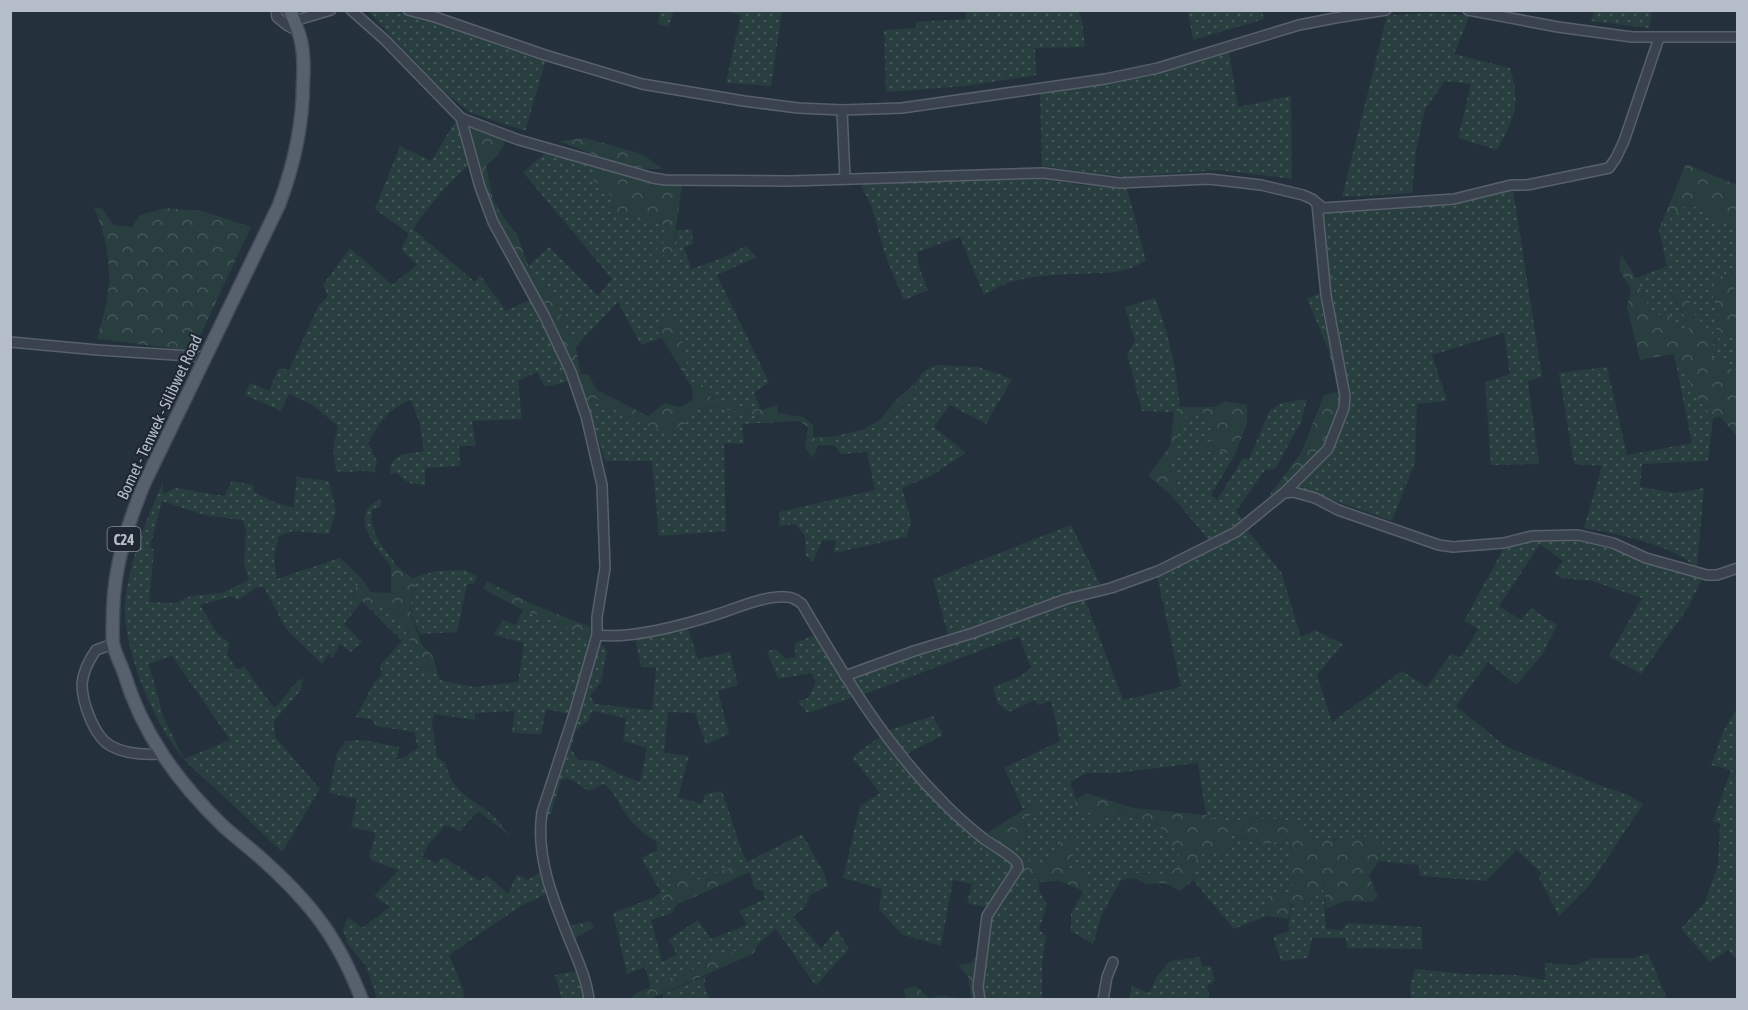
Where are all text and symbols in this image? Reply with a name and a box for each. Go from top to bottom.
street label: Bomet - Tenwek - Silibwet Road [113,332,205,502]
road number: C24 [108,527,140,551]

